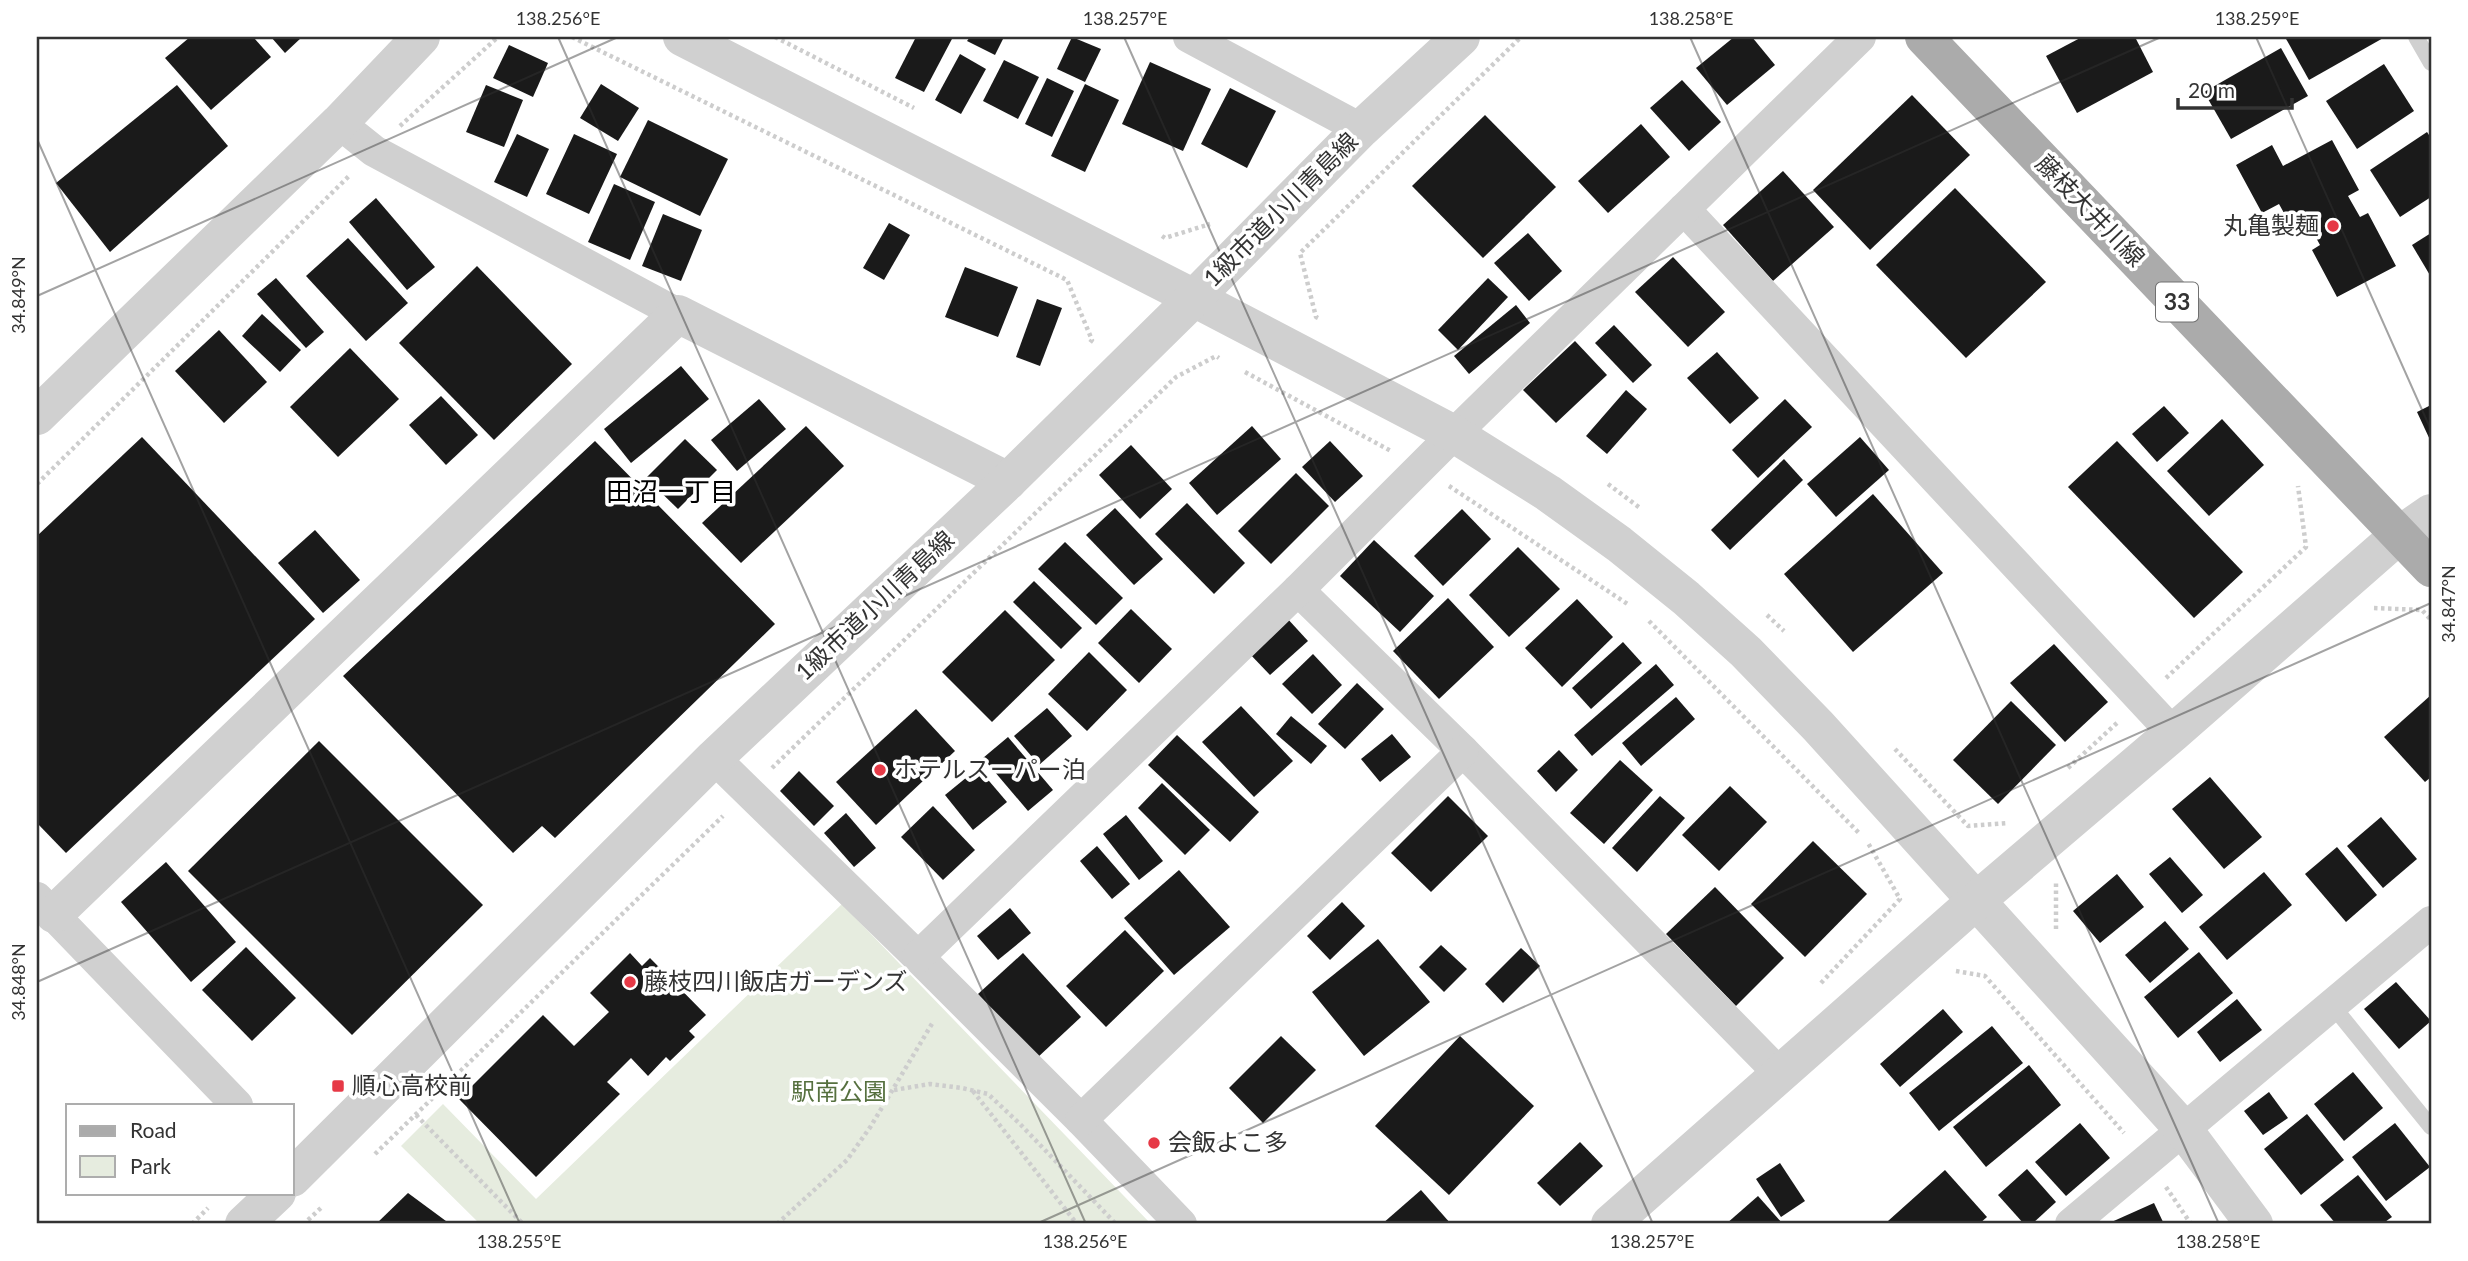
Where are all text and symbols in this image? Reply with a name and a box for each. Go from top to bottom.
text: 138.256°E [516,7,600,29]
text: 138.257°E [1083,7,1167,29]
text: 138.258°E [1649,7,1733,29]
text: 138.259°E [2215,7,2299,29]
scale bar [2178,66,2291,110]
text: 20 m [2188,77,2235,102]
street label: 1級市道小川青島線 [1197,126,1363,292]
street label: 藤枝大井川線 [2031,148,2152,272]
place label: 丸亀製麺 [2223,210,2319,239]
marker: 丸亀製麺 [2325,218,2341,234]
text: 34.849°N [7,256,29,334]
road number: 33 [2156,282,2198,322]
district label: 田沼一丁目 [606,475,736,507]
street label: 1級市道小川青島線 [789,524,959,686]
text: 34.847°N [2437,565,2459,643]
place label: ホテルスーパー泊 [894,754,1086,783]
marker: ホテルスーパー泊 [872,762,888,778]
text: 34.848°N [7,943,29,1021]
place label: 藤枝四川飯店ガーデンズ [644,966,908,995]
marker: 藤枝四川飯店ガーデンズ [622,974,638,990]
place label: 順心高校前 [352,1070,472,1099]
park label: 駅南公園 [791,1076,887,1105]
marker: 順心高校前 [330,1078,346,1094]
legend [66,1104,294,1194]
text: Road [130,1117,177,1142]
place label: 会飯よこ多 [1168,1127,1288,1156]
marker: 会飯よこ多 [1146,1135,1162,1151]
text: Park [130,1153,171,1178]
text: 138.255°E [477,1230,561,1252]
text: 138.256°E [1043,1230,1127,1252]
text: 138.257°E [1610,1230,1694,1252]
text: 138.258°E [2176,1230,2260,1252]

